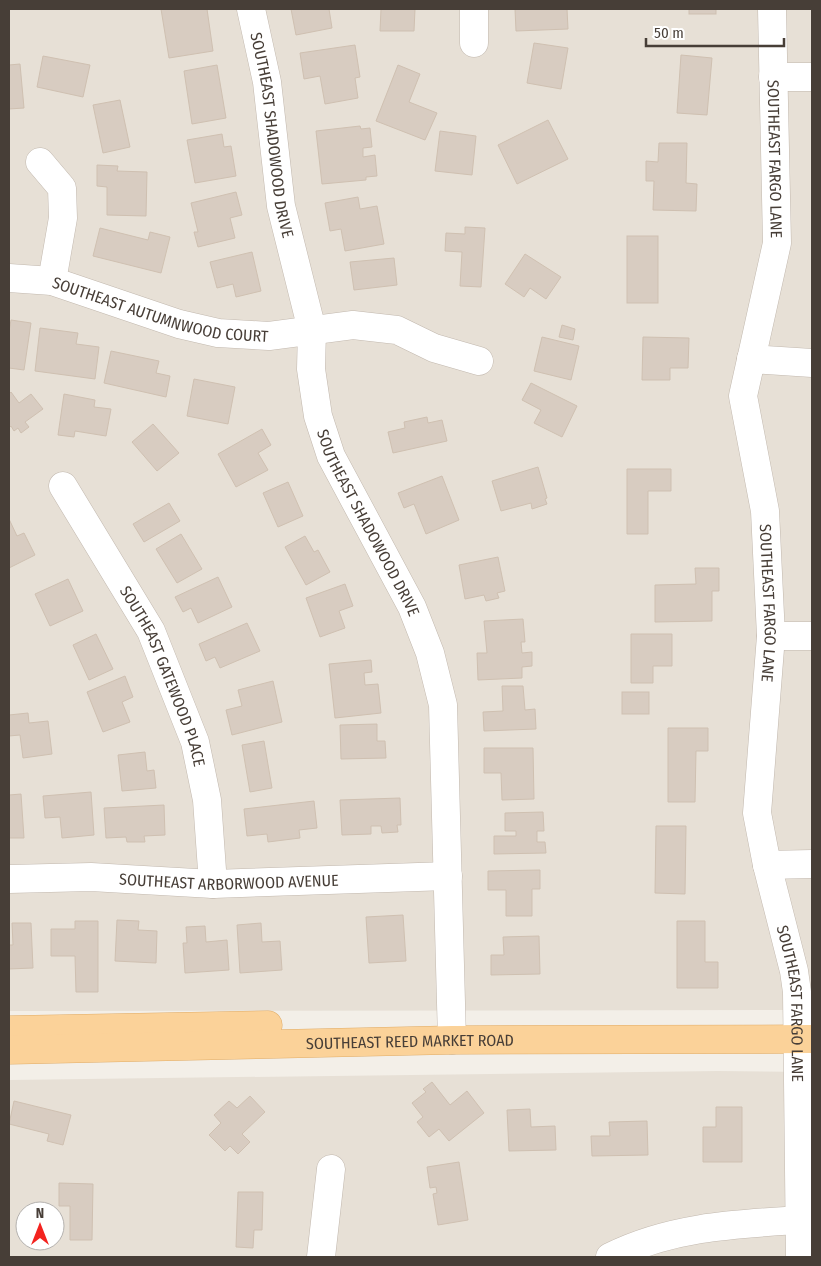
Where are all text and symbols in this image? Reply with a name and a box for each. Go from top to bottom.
scale bar [646,15,784,47]
text: 50 m [654,24,684,42]
street label: SOUTHEAST SHADOWOOD DRIVE [246,31,298,240]
street label: SOUTHEAST FARGO LANE [764,80,786,238]
street label: SOUTHEAST AUTUMNWOOD COURT [50,273,269,346]
street label: SOUTHEAST SHADOWOOD DRIVE [313,427,424,619]
street label: SOUTHEAST FARGO LANE [756,524,780,683]
street label: SOUTHEAST GATEWOOD PLACE [116,582,209,768]
street label: SOUTHEAST ARBORWOOD AVENUE [119,870,339,894]
street label: SOUTHEAST FARGO LANE [773,923,807,1082]
street label: SOUTHEAST REED MARKET ROAD [306,1031,514,1053]
north arrow [15,1201,65,1251]
text: N [36,1205,44,1222]

